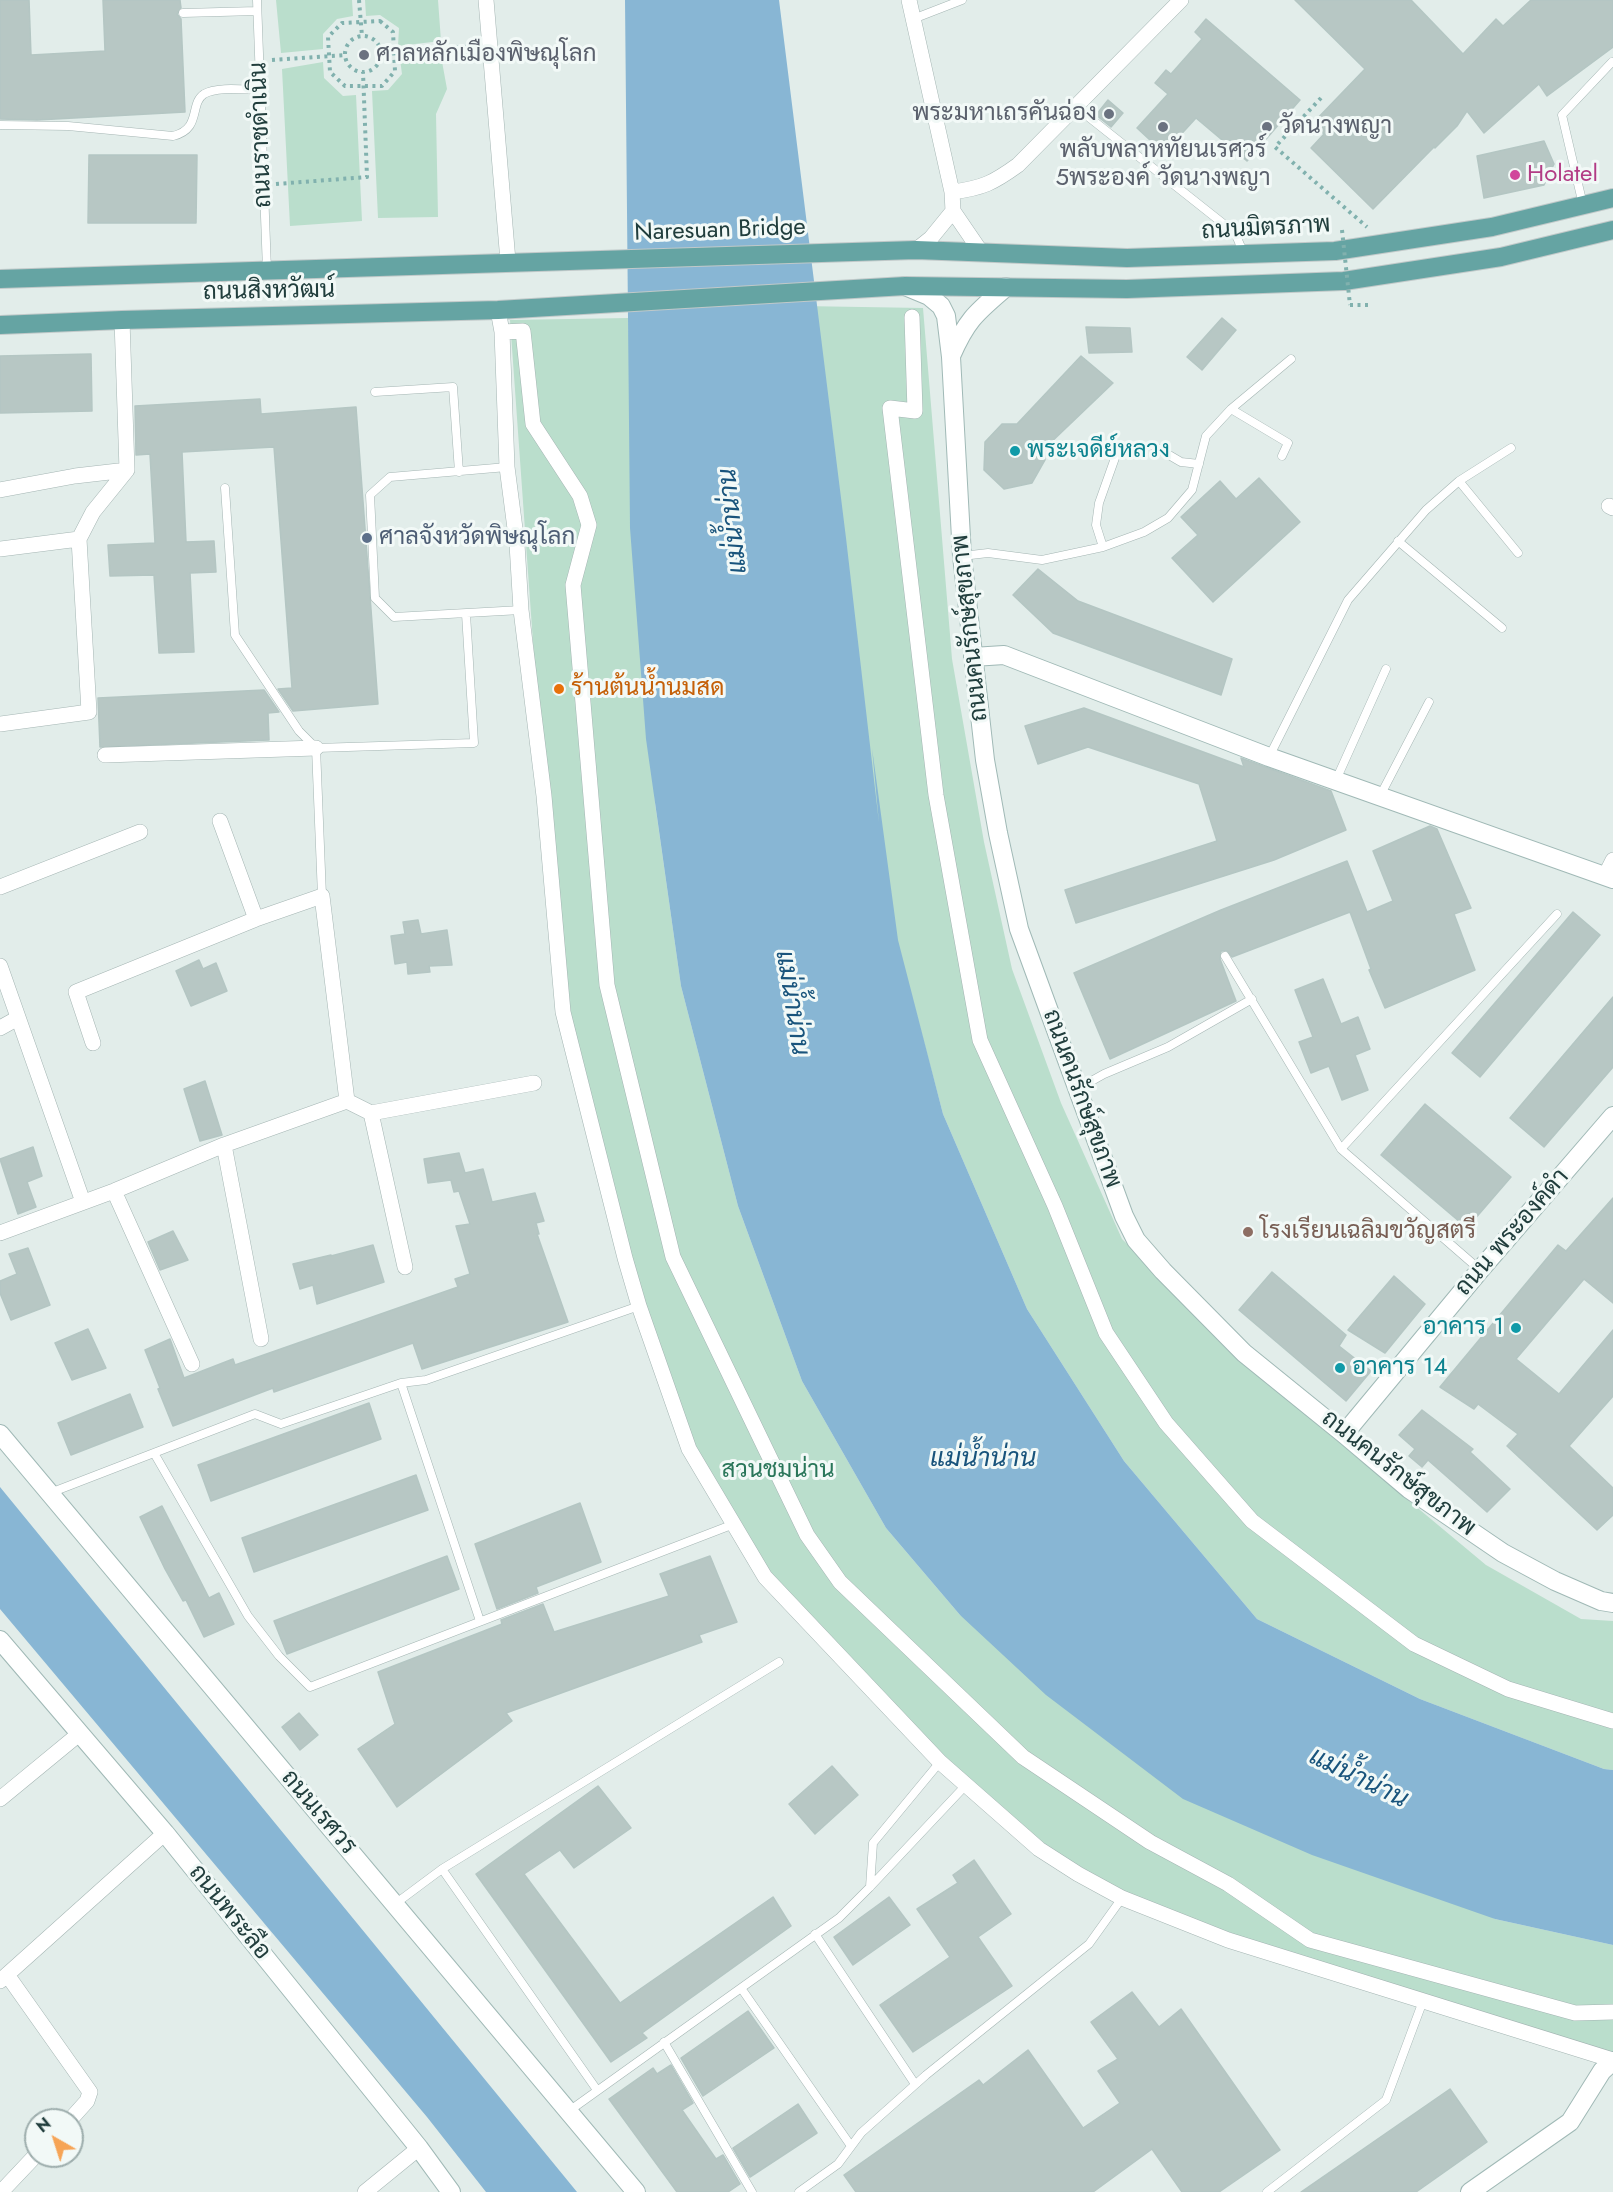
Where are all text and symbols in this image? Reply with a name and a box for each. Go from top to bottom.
place label: ศาลหลักเมืองพิษณุโลก [376,41,596,69]
marker: ศาลหลักเมืองพิษณุโลก [357,48,371,62]
street label: ถนนราชดำเนิน [245,61,279,209]
place label: พระมหาเถรคันฉ่อง [912,100,1097,128]
marker: พระมหาเถรคันฉ่อง [1102,107,1116,121]
place label: วัดนางพญา [1279,113,1392,141]
marker: พลับพลาหทัยนเรศวร์ 5พระองค์ วัดนางพญา [1156,120,1170,134]
marker: วัดนางพญา [1260,120,1274,134]
place label: พลับพลาหทัยนเรศวร์ 5พระองค์ วัดนางพญา [1055,137,1271,193]
place label: Holatel [1527,161,1598,189]
marker: Holatel [1508,168,1522,182]
street label: ถนนมิตรภาพ [1201,211,1331,247]
street label: Naresuan Bridge [634,214,806,248]
street label: ถนนสิงหวัฒน์ [203,276,335,308]
place label: พระเจดีย์หลวง [1027,437,1170,465]
marker: พระเจดีย์หลวง [1008,444,1022,458]
water label: แม่น้ำน่าน [713,467,755,575]
place label: ศาลจังหวัดพิษณุโลก [379,524,575,552]
marker: ศาลจังหวัดพิษณุโลก [360,531,374,545]
street label: ถนนคนรักษ์สุขภาพ [947,533,995,723]
place label: ร้านต้นน้ำนมสด [571,675,724,703]
marker: ร้านต้นน้ำนมสด [552,682,566,696]
water label: แม่น้ำน่าน [767,948,815,1058]
street label: ถนนคนรักษ์สุขภาพ [1035,1006,1127,1192]
street label: ถนน พระองค์ดำ [1450,1164,1576,1302]
place label: โรงเรียนเฉลิมขวัญสตรี [1260,1218,1476,1246]
marker: โรงเรียนเฉลิมขวัญสตรี [1241,1225,1255,1239]
place label: อาคาร 1 [1423,1314,1504,1342]
marker: อาคาร 1 [1509,1321,1523,1335]
place label: อาคาร 14 [1352,1354,1447,1382]
marker: อาคาร 14 [1333,1361,1347,1375]
street label: ถนนคนรักษ์สุขภาพ [1315,1405,1481,1543]
water label: แม่น้ำน่าน [930,1444,1036,1476]
park label: สวนชมน่าน [722,1457,834,1485]
water label: แม่น้ำน่าน [1304,1742,1412,1816]
street label: ถนนเรศวร [274,1765,362,1861]
street label: ถนนพระลือ [182,1860,276,1966]
north arrow [24,2108,84,2168]
text: N [31,2112,56,2138]

